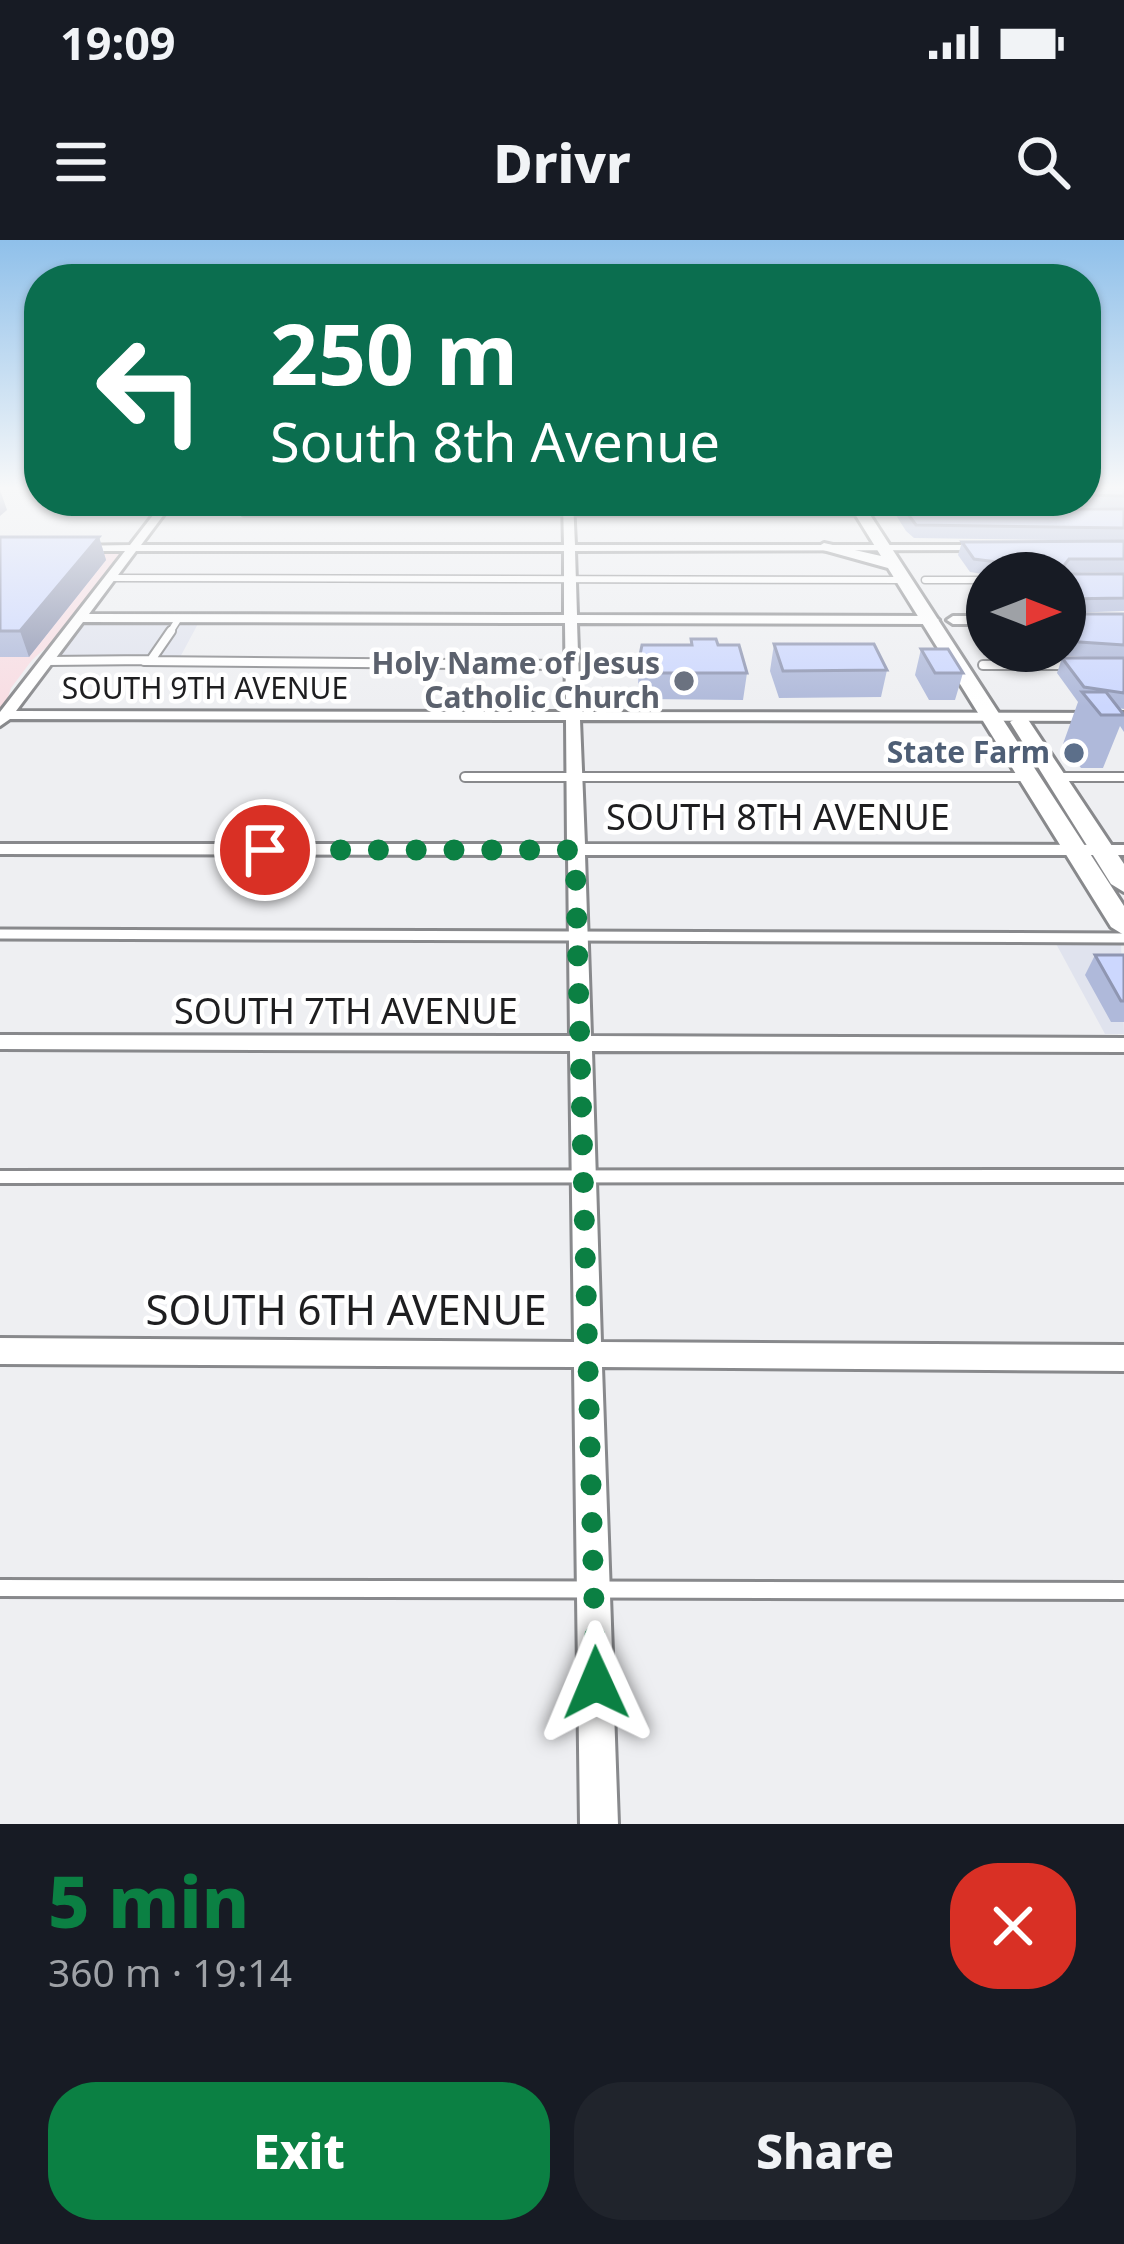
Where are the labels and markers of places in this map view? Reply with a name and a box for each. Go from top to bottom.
place label: Holy Name of Jesus Catholic Church [371,642,660,717]
marker: Holy Name of Jesus Catholic Church [671,668,697,694]
place label: State Farm [887,731,1050,772]
marker: State Farm [1061,740,1087,766]
pin [214,799,316,901]

